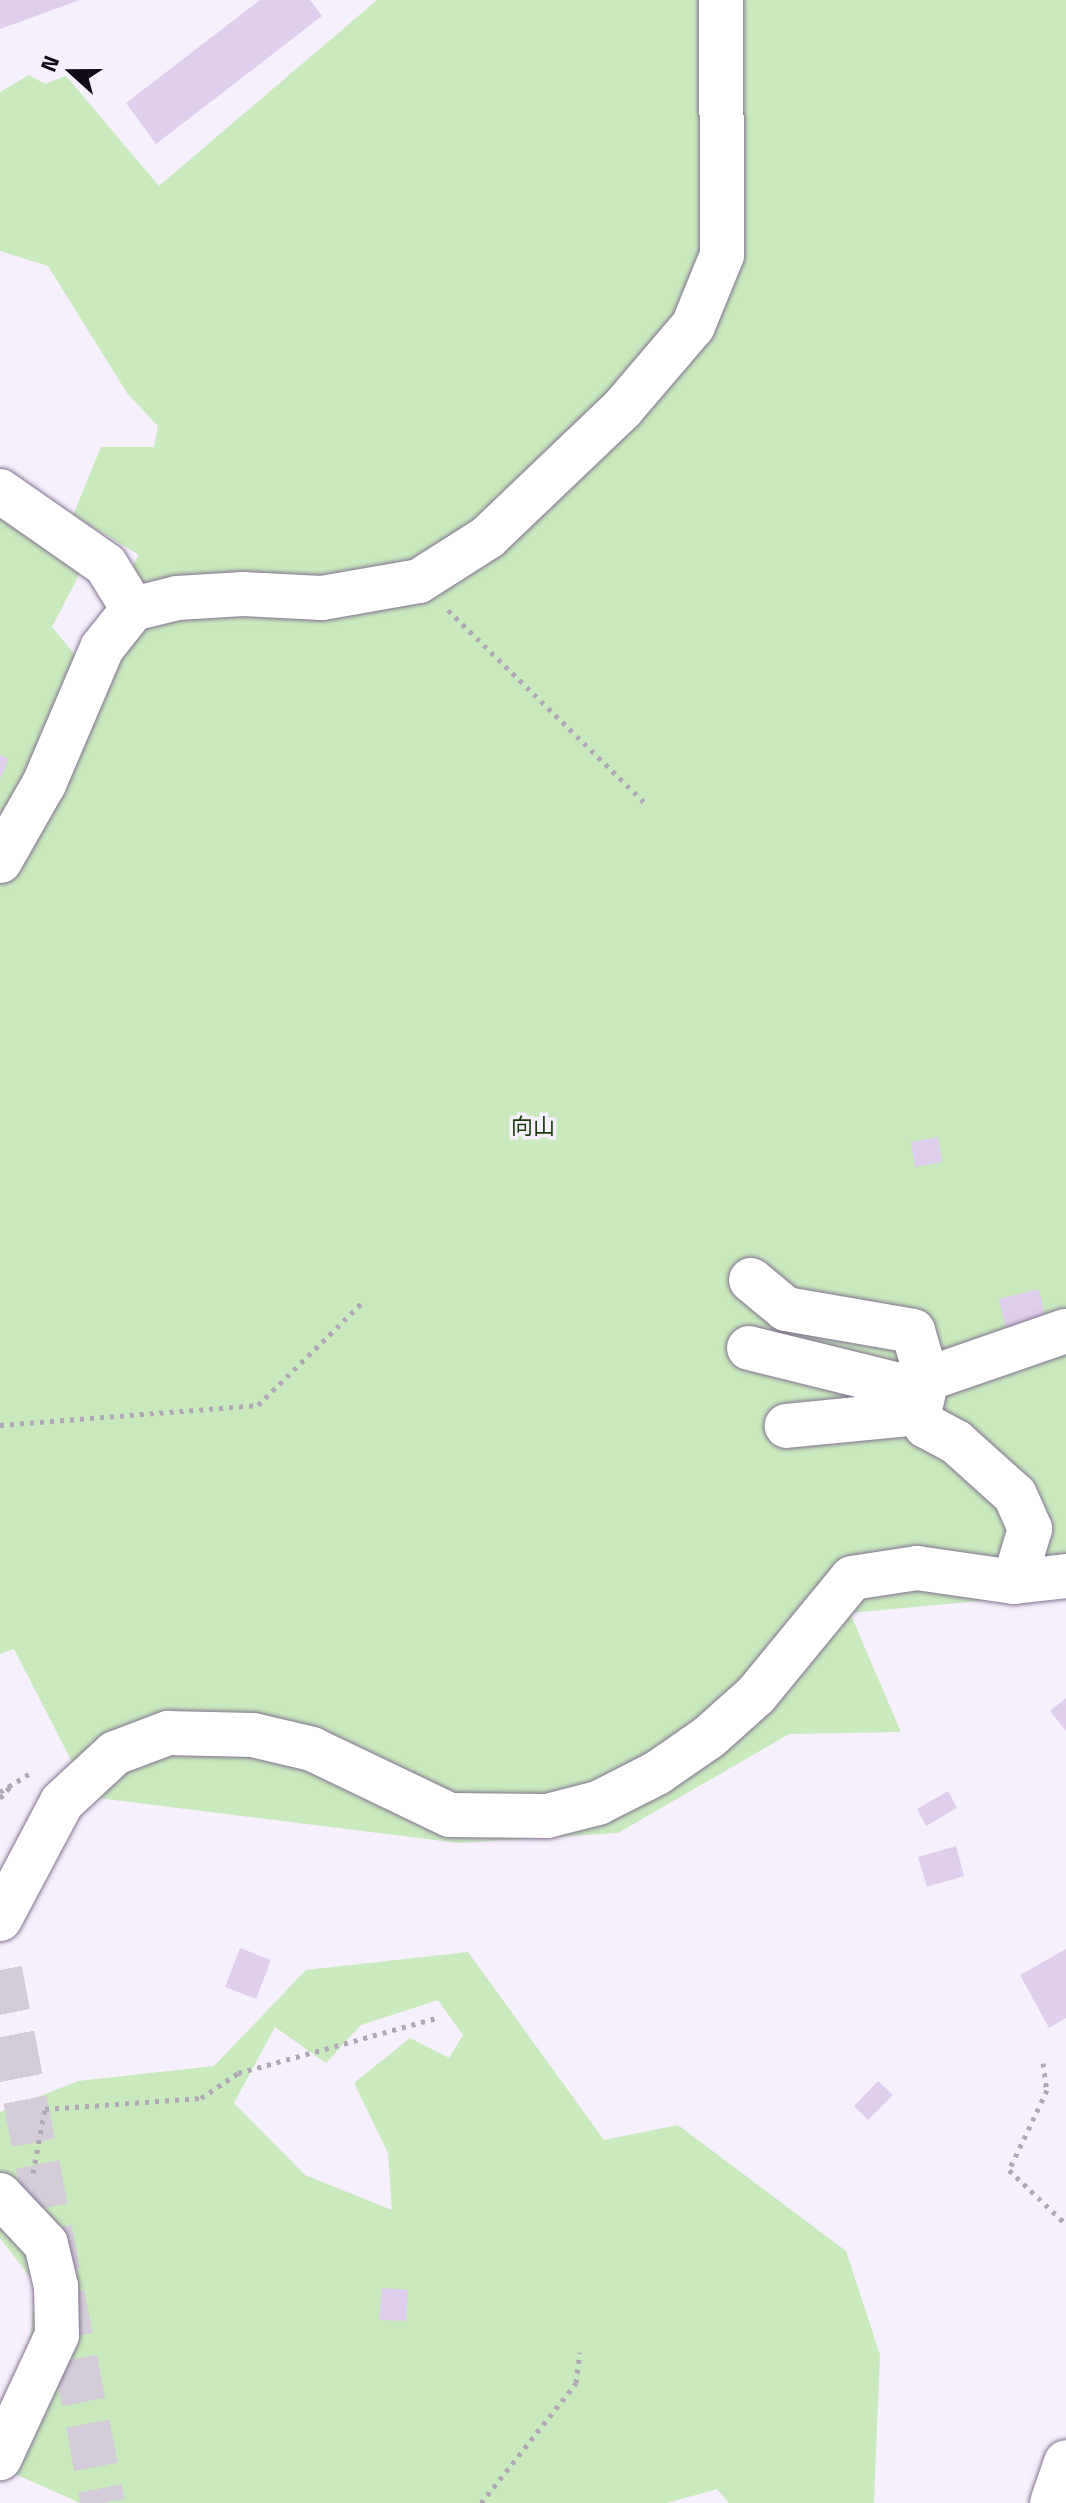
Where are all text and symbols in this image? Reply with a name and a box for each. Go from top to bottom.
north arrow [32,32,112,112]
text: N [31,50,68,77]
park label: 向山 [511,1114,555,1140]

